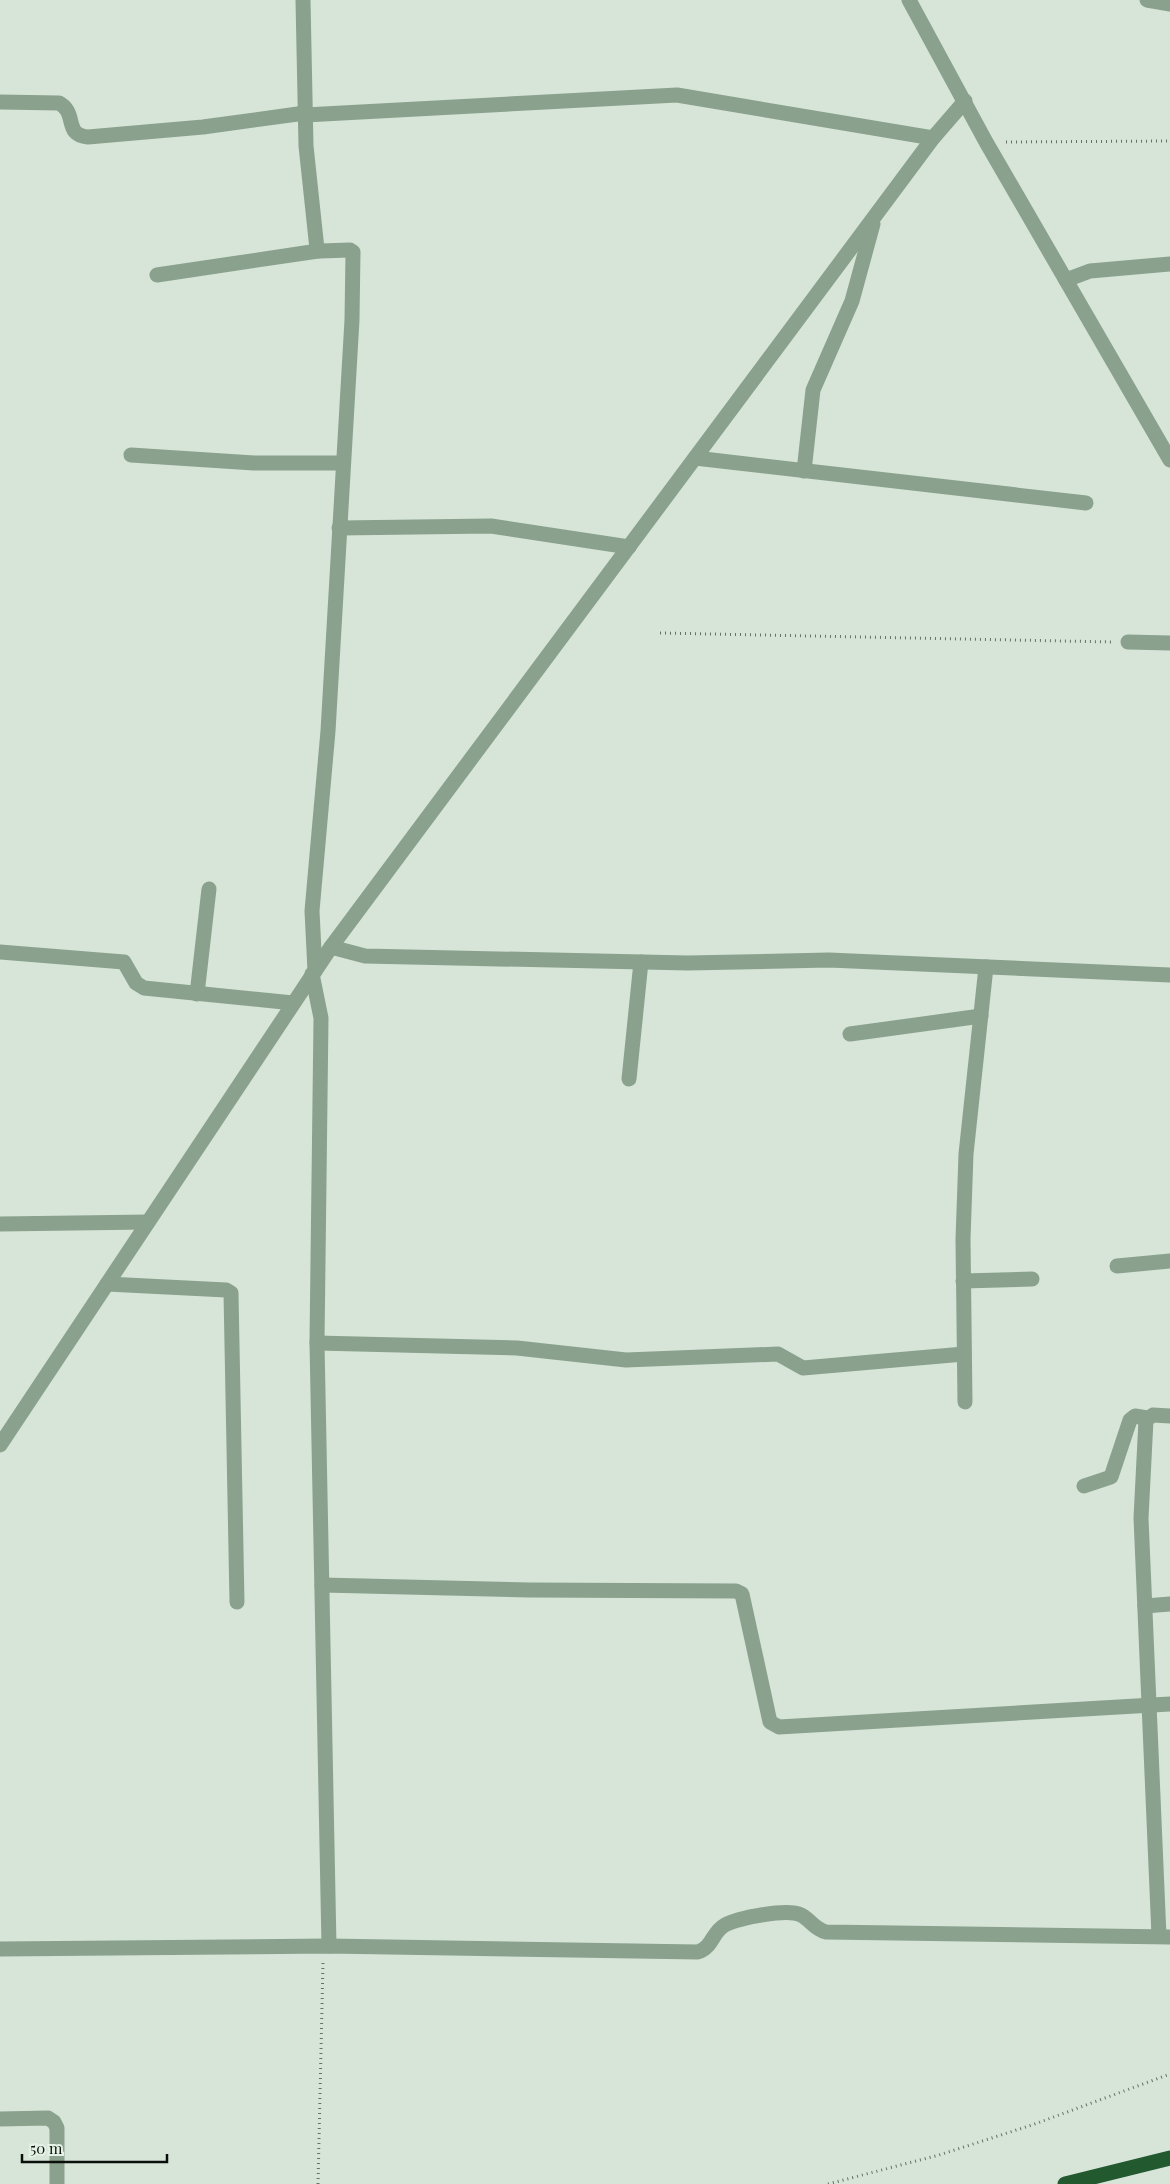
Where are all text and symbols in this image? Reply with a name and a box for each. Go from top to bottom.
scale bar [22,2132,168,2164]
text: 50 m [30,2138,63,2158]

